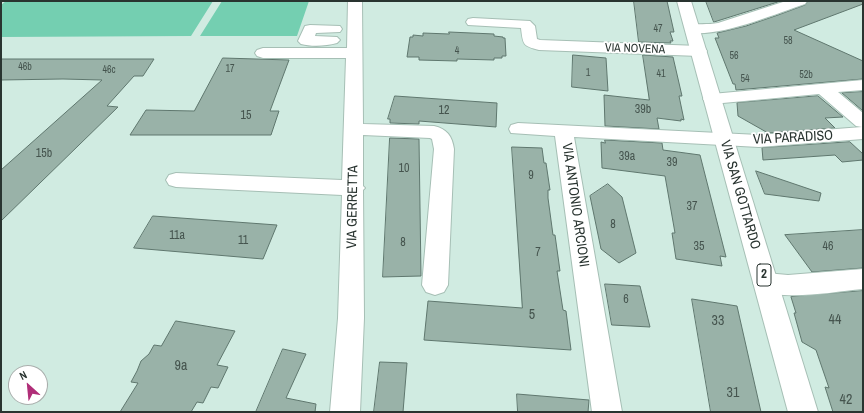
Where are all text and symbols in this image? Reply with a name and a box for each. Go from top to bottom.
house number: 47 [653,23,663,35]
house number: 58 [783,35,793,47]
street label: VIA NOVENA [605,41,665,57]
house number: 4 [455,45,459,57]
house number: 56 [729,50,739,62]
house number: 46b [18,61,32,73]
house number: 17 [225,63,235,75]
house number: 46c [102,64,116,76]
house number: 1 [586,67,590,79]
house number: 41 [656,68,666,80]
house number: 52b [799,69,813,81]
house number: 54 [740,73,750,85]
house number: 39b [635,103,651,117]
house number: 12 [439,104,449,118]
house number: 15 [241,109,251,123]
street label: VIA PARADISO [753,128,833,148]
street label: VIA SAN GOTTARDO [716,139,764,251]
street label: VIA ANTONIO ARCIONI [558,142,592,268]
house number: 15b [36,147,52,161]
house number: 39a [619,150,635,164]
house number: 39 [667,156,677,170]
house number: 10 [399,162,409,176]
street label: VIA GERRETTA [344,165,362,249]
house number: 9 [528,169,534,183]
house number: 37 [687,200,697,214]
house number: 8 [610,218,616,232]
house number: 11a [169,229,185,243]
house number: 11 [238,234,248,248]
house number: 8 [400,236,406,250]
house number: 35 [694,240,704,254]
house number: 46 [823,240,833,254]
house number: 7 [535,246,541,260]
road number: 2 [757,264,771,286]
house number: 6 [623,293,629,307]
house number: 5 [529,307,535,323]
house number: 44 [829,312,841,328]
house number: 33 [712,313,724,329]
house number: 9a [175,358,187,374]
north arrow [8,365,48,405]
text: N [17,367,29,383]
house number: 31 [727,385,739,401]
house number: 42 [840,392,852,408]

